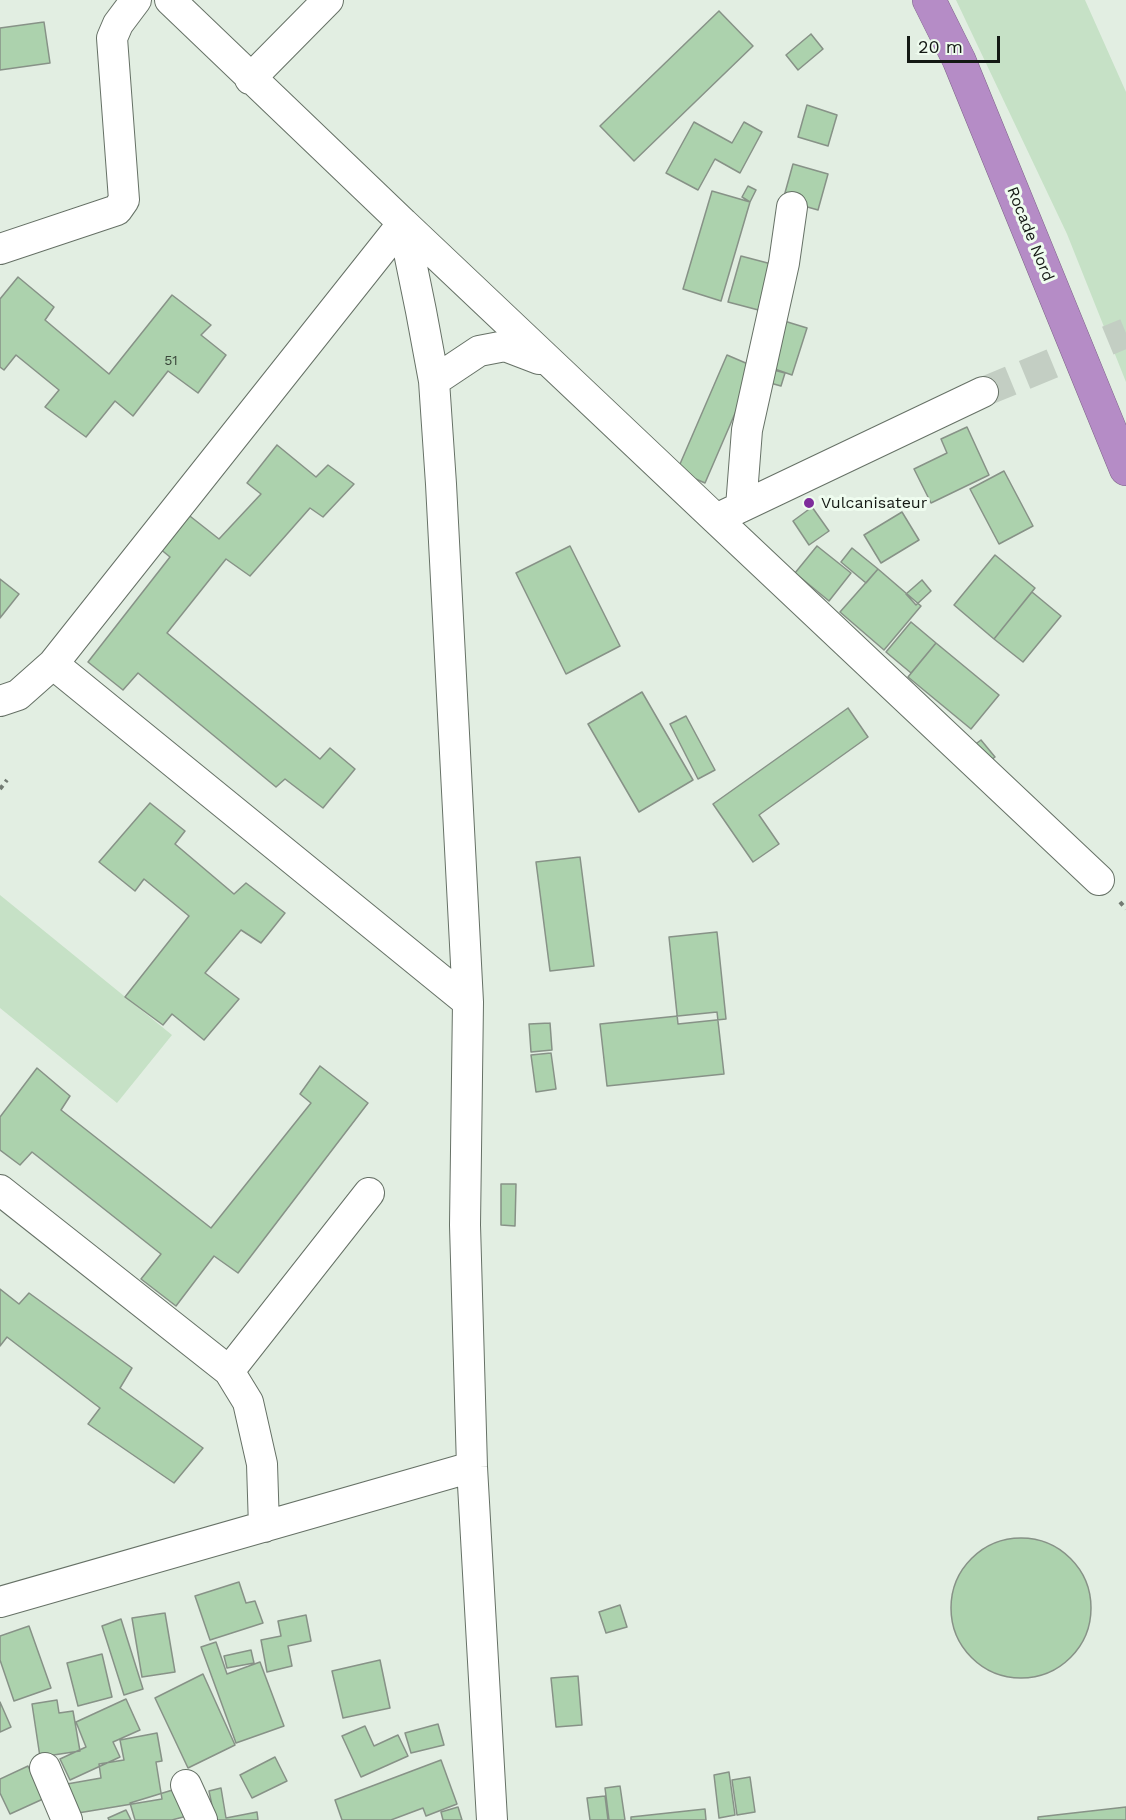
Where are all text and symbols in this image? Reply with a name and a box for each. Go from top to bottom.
scale bar [910,24,1003,62]
text: 20 m [918,36,963,57]
street label: Rocade Nord [1002,184,1058,284]
house number: 51 [164,353,178,369]
place label: Vulcanisateur [821,493,927,513]
marker: Vulcanisateur [802,496,816,510]

